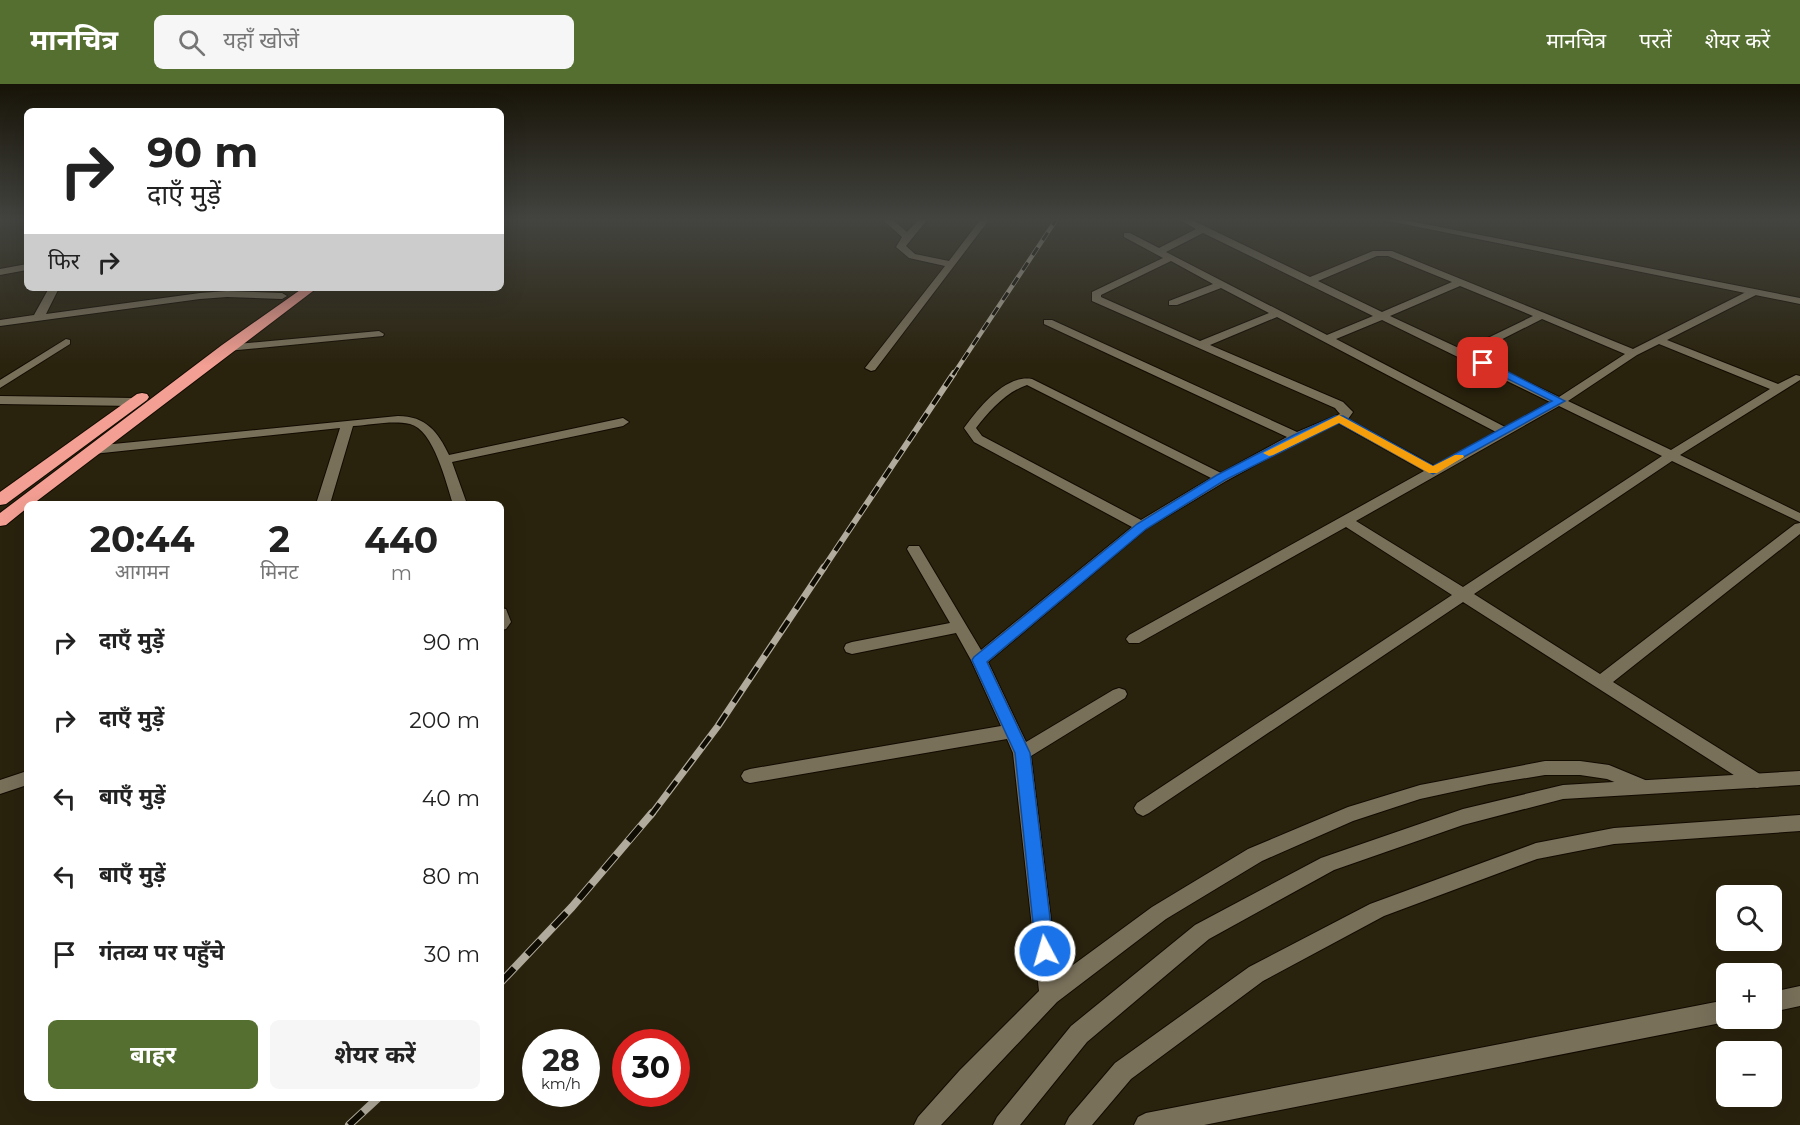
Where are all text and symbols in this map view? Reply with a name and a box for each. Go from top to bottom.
search box [154,15,574,69]
text: मानचित्र [30,23,118,57]
icon: search [175,26,208,59]
text: यहाँ खोजें [223,27,299,54]
text: मानचित्र [1546,28,1606,53]
text: परतें [1639,28,1672,53]
text: शेयर करें [1705,28,1770,53]
text: 90 m [147,126,258,178]
icon: right [48,132,126,210]
text: दाएँ मुड़ें [147,178,221,211]
icon: right [92,246,125,279]
text: फिर [48,248,80,275]
pin [1457,337,1508,388]
icon: arrive [1466,346,1499,379]
text: 20:44 [90,517,194,561]
text: 2 [269,517,290,561]
text: 440 [364,518,438,562]
text: आगमन [115,560,169,584]
text: मिनट [260,560,299,584]
text: m [391,561,412,585]
icon: right [48,626,81,659]
text: दाएँ मुड़ें [99,627,164,654]
text: 90 m [423,629,480,656]
icon: right [48,704,81,737]
text: दाएँ मुड़ें [99,705,164,732]
text: 200 m [409,707,480,734]
icon: left [48,782,81,815]
text: बाएँ मुड़ें [99,783,166,810]
text: 40 m [422,785,480,812]
icon: left [48,860,81,893]
text: बाएँ मुड़ें [99,861,166,888]
text: 80 m [422,863,480,890]
map controls [1716,885,1782,1107]
button: search [1716,885,1782,951]
position arrow [1013,919,1077,983]
icon: arrive [48,938,81,971]
text: गंतव्य पर पहुँचे [99,939,225,966]
text: 30 m [424,941,480,968]
button: + [1716,963,1782,1029]
button: बाहर [48,1020,258,1089]
button: शेयर करें [270,1020,480,1089]
speed limit sign: 30 [612,1029,690,1107]
button: − [1716,1041,1782,1107]
text: 28 [542,1042,580,1079]
text: km/h [541,1074,581,1093]

